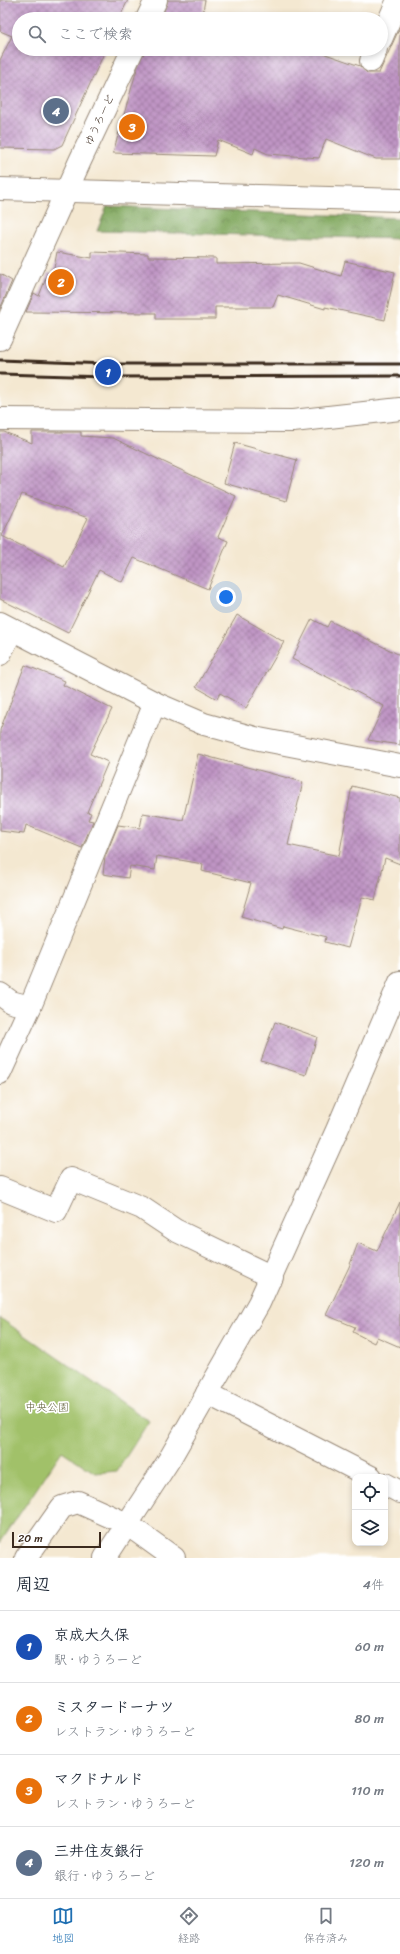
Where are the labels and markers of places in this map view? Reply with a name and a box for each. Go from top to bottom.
pin: 4 [43,96,69,126]
pin: 3 [119,112,145,142]
pin: 2 [48,267,74,297]
pin: 1 [95,357,121,387]

